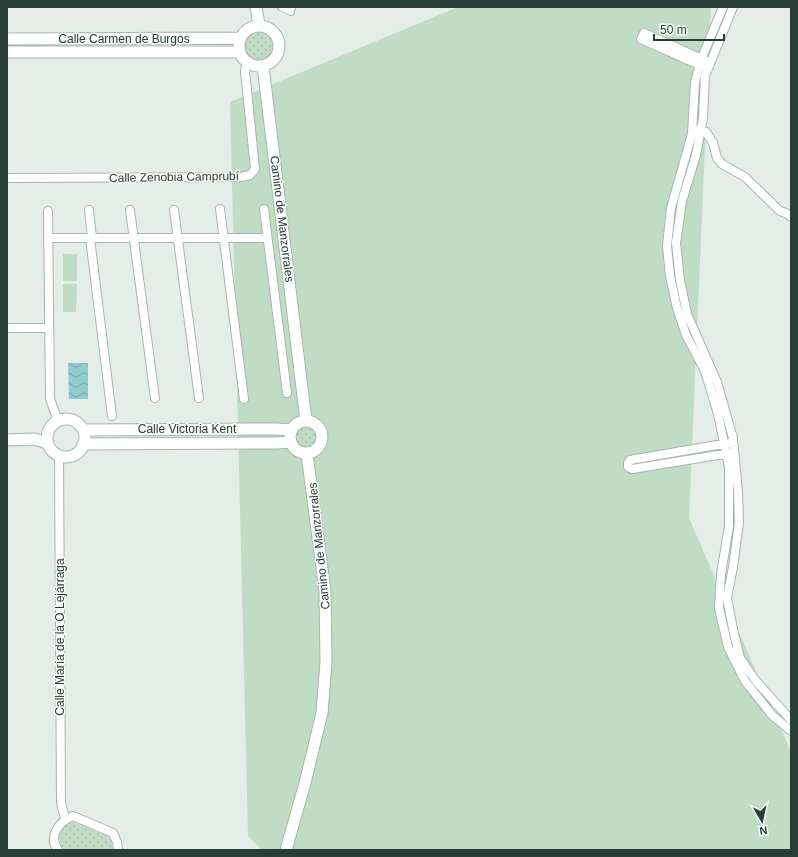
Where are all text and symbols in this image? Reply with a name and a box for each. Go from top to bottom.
scale bar [654,16,724,42]
text: 50 m [660,23,687,37]
street label: Calle Carmen de Burgos [58,32,190,46]
street label: Camino de Manzorrales [267,155,297,283]
street label: Calle Zenobia Camprubí [109,169,240,185]
street label: Calle Victoria Kent [138,422,237,436]
street label: Camino de Manzorrales [305,482,333,610]
street label: Calle María de la O Lejárraga [53,558,67,716]
north arrow [742,801,782,841]
text: N [759,824,768,837]

